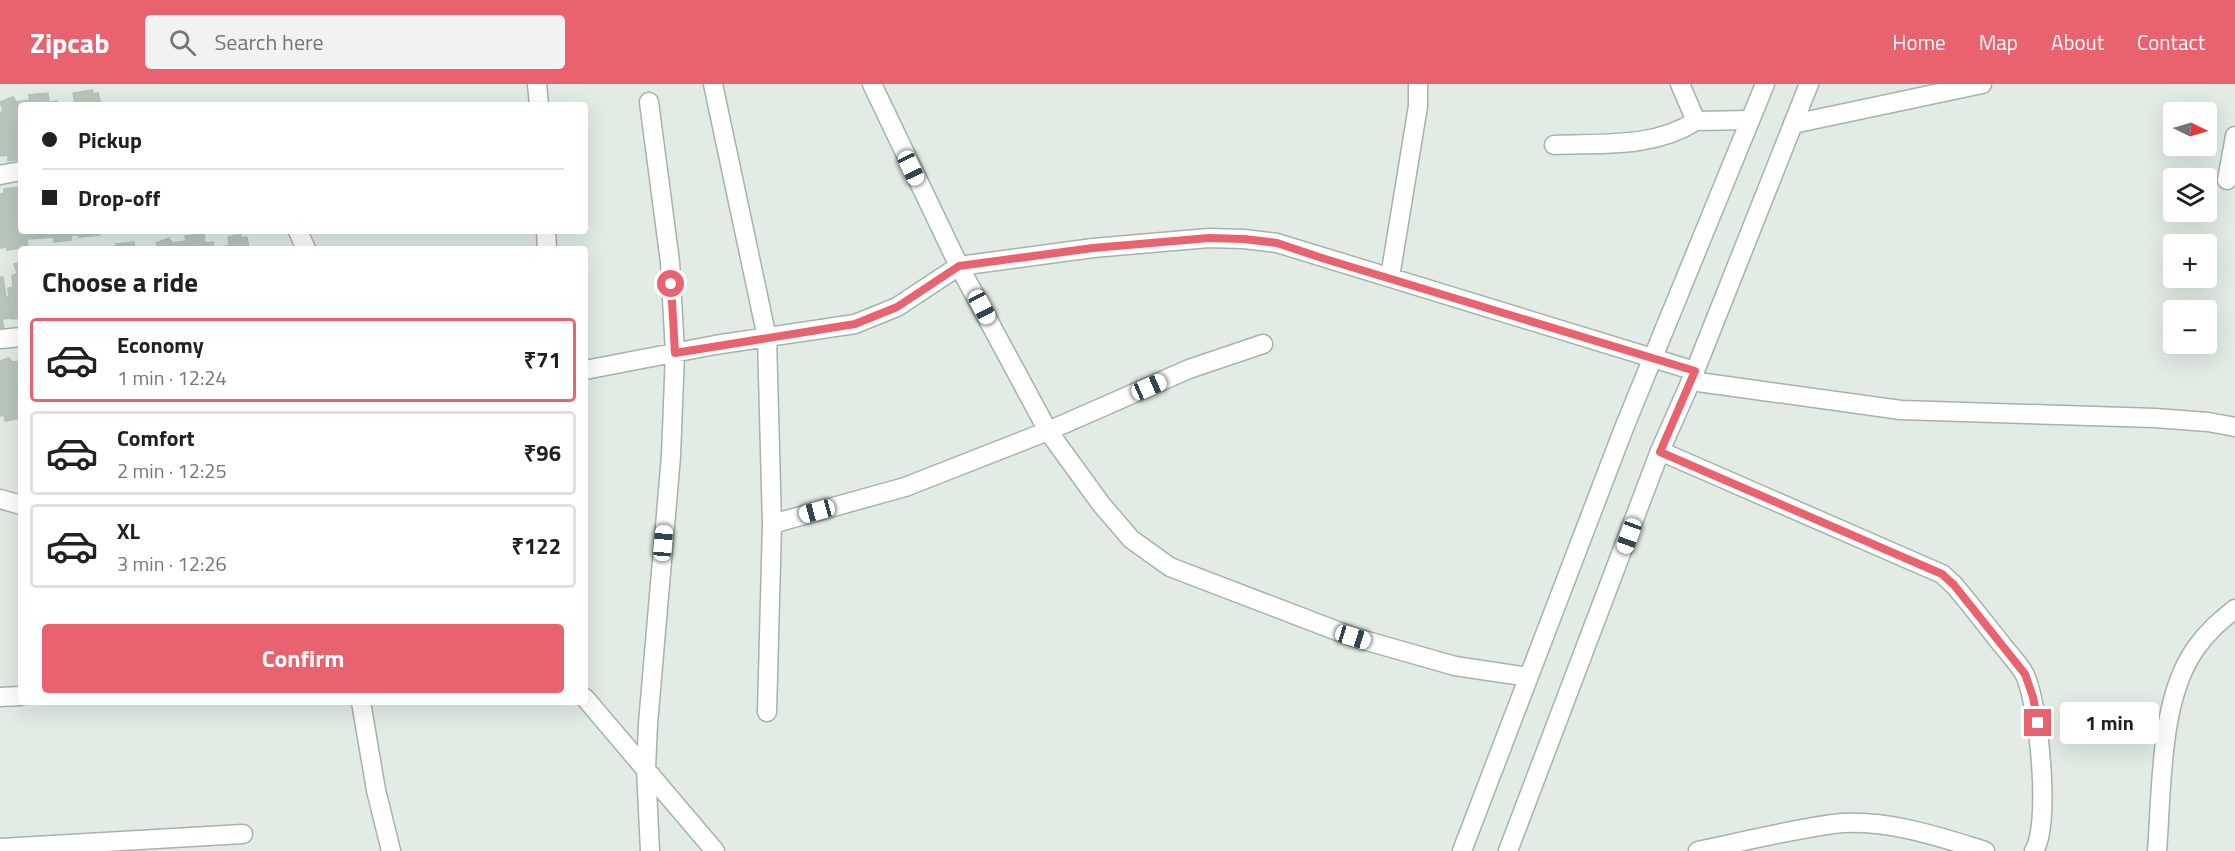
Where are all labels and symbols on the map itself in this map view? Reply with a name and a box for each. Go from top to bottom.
north arrow [2163,102,2217,156]
car [895,148,927,188]
route start [657,270,684,297]
car [966,287,998,327]
car [1129,371,1169,403]
car [797,498,837,524]
car [1614,516,1644,556]
car [652,524,674,562]
car [1333,623,1373,651]
callout: 1 min [2059,702,2158,744]
route end [2024,709,2051,736]

